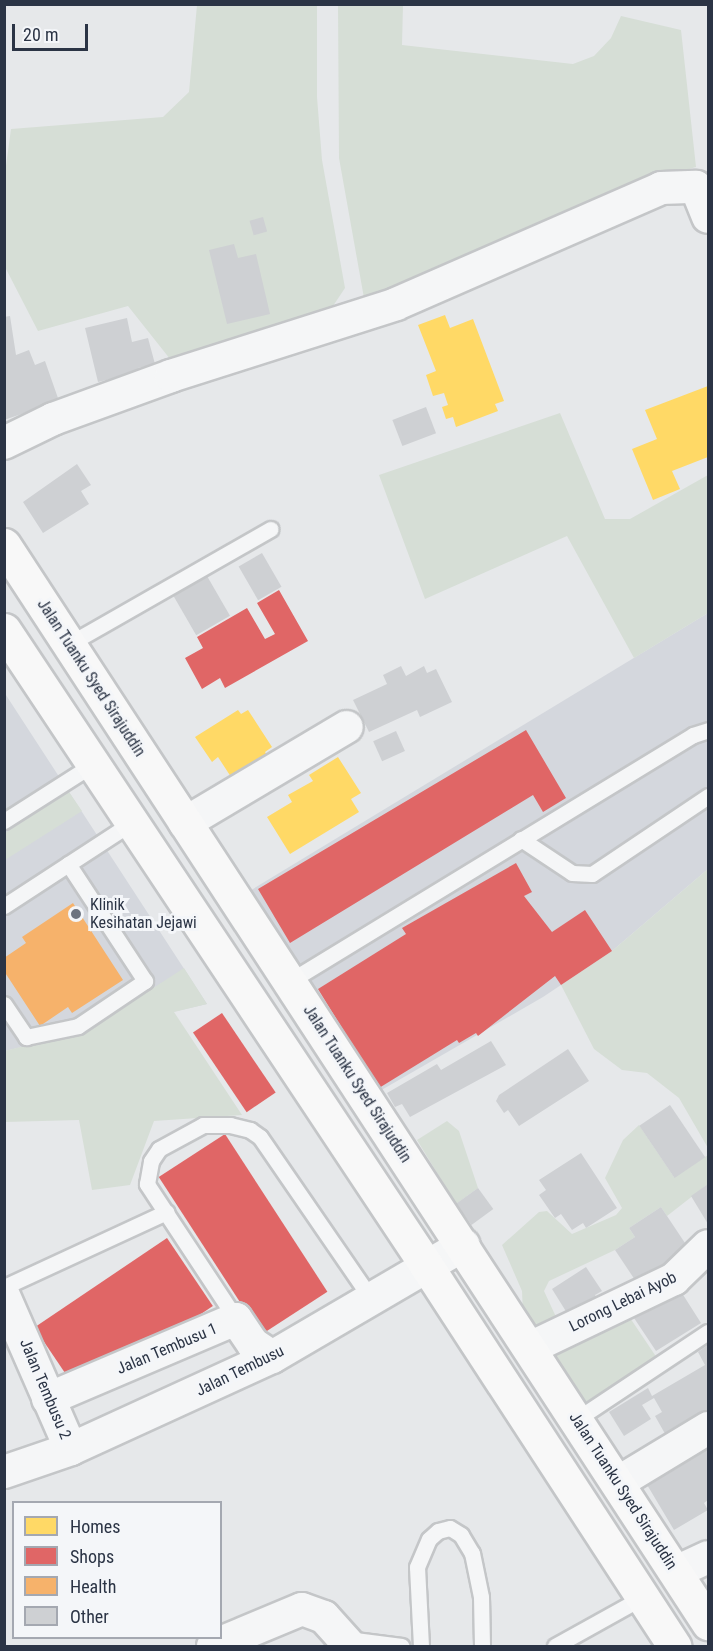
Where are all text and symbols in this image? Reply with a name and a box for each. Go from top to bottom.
scale bar [15,12,92,50]
text: 20 m [23,24,58,45]
street label: Jalan Tuanku Syed Sirajuddin [33,595,149,761]
place label: Klinik Kesihatan Jejawi [90,895,197,933]
marker: Klinik Kesihatan Jejawi [67,905,85,923]
street label: Jalan Tuanku Syed Sirajuddin [299,1001,415,1167]
street label: Lorong Lebai Ayob [566,1268,680,1336]
street label: Jalan Tembusu 1 [114,1319,220,1379]
street label: Jalan Tembusu 2 [15,1336,75,1442]
street label: Jalan Tembusu [193,1341,287,1401]
street label: Jalan Tuanku Syed Sirajuddin [565,1408,681,1574]
legend [12,1501,222,1639]
text: Homes [70,1516,120,1537]
text: Shops [70,1546,114,1567]
text: Health [70,1576,116,1597]
text: Other [70,1606,109,1627]

